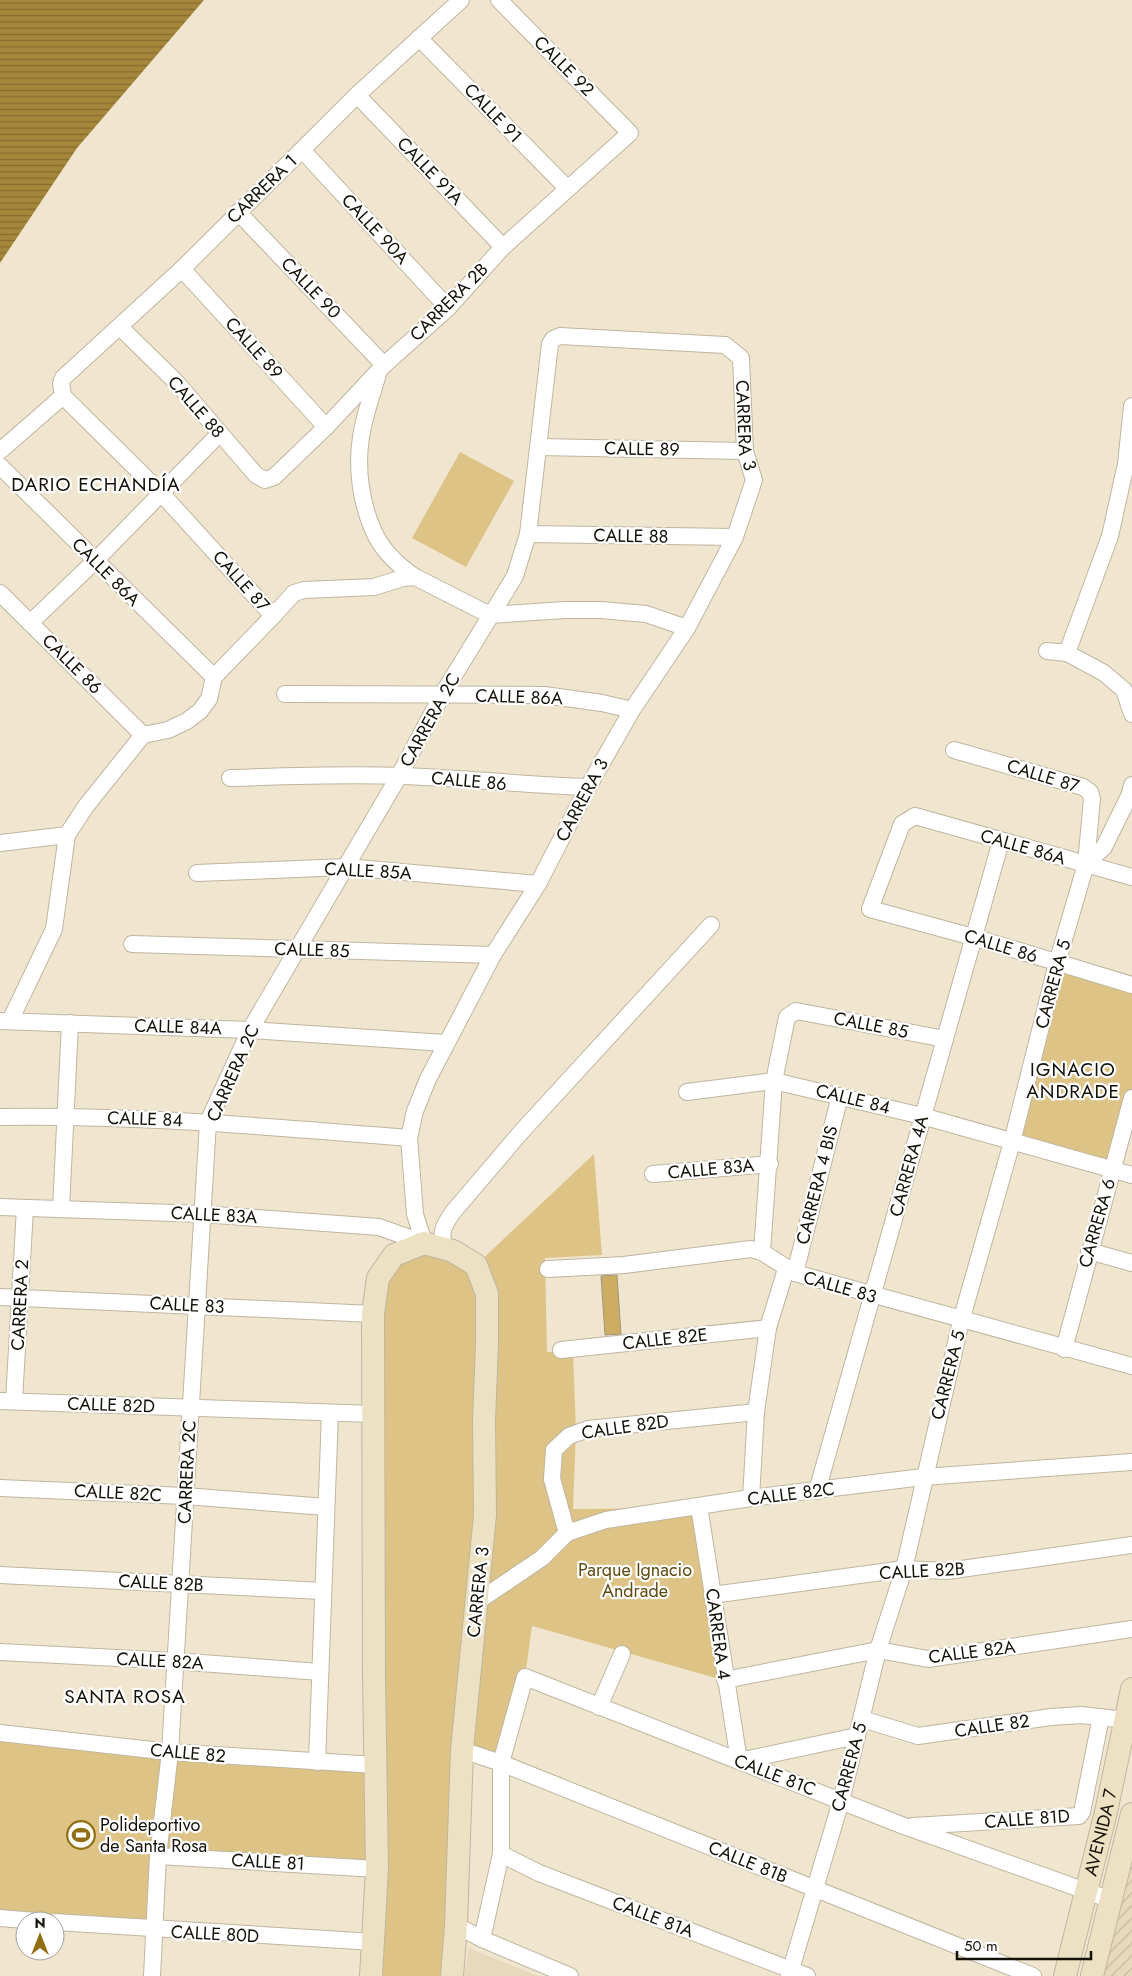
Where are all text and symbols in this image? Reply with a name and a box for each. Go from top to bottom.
street label: CALLE 92 [528,30,600,102]
street label: CALLE 91 [458,77,528,149]
street label: CALLE 91A [391,131,469,211]
street label: CARRERA 1 [221,149,303,229]
street label: CALLE 90A [335,188,415,270]
street label: CALLE 90 [275,251,347,325]
street label: CARRERA 2B [404,257,494,347]
street label: CALLE 89 [219,311,289,385]
street label: CALLE 88 [162,370,230,444]
street label: CARRERA 3 [729,379,763,474]
street label: CALLE 89 [604,435,680,463]
district label: DARIO ECHANDÍA [11,471,181,498]
street label: CALLE 88 [593,522,669,550]
street label: CALLE 86A [66,532,146,612]
street label: CALLE 87 [206,545,276,618]
street label: CALLE 86 [36,628,108,700]
street label: CARRERA 2C [393,668,467,772]
street label: CALLE 86A [475,682,563,712]
street label: CARRERA 3 [549,753,615,846]
street label: CALLE 87 [1004,753,1083,799]
street label: CALLE 86 [430,765,508,797]
street label: CALLE 86A [977,822,1069,872]
street label: CALLE 85A [324,856,412,886]
street label: CALLE 86 [961,923,1041,969]
street label: CALLE 85 [274,936,350,964]
street label: CARRERA 5 [1029,936,1077,1032]
street label: CALLE 85 [832,1005,910,1045]
street label: CALLE 84A [134,1012,222,1042]
street label: CARRERA 2C [200,1020,266,1126]
district label: IGNACIO ANDRADE [1026,1056,1120,1105]
street label: CALLE 84 [813,1077,893,1121]
street label: CALLE 84 [107,1105,183,1133]
street label: CARRERA 4A [883,1112,935,1219]
street label: CARRERA 4 BIS [790,1123,844,1247]
street label: CALLE 83A [667,1152,755,1186]
street label: CARRERA 6 [1072,1175,1122,1271]
street label: CALLE 83A [170,1200,258,1230]
street label: CARRERA 2 [5,1259,35,1351]
street label: CALLE 83 [800,1264,880,1310]
street label: CALLE 83 [149,1290,225,1320]
street label: CALLE 82E [621,1322,709,1356]
street label: CARRERA 5 [924,1327,972,1423]
street label: CALLE 82D [67,1390,155,1420]
street label: CALLE 82D [580,1408,670,1446]
street label: CARRERA 2C [171,1419,203,1525]
street label: CALLE 82C [746,1476,836,1512]
street label: CALLE 82C [73,1478,163,1508]
street label: CARRERA 3 [460,1545,496,1639]
street label: CALLE 82B [879,1556,965,1586]
park label: Parque Ignacio Andrade [578,1557,692,1604]
street label: CALLE 82B [118,1568,204,1598]
street label: CARRERA 4 [699,1587,737,1681]
street label: CALLE 82A [927,1634,1017,1670]
street label: CALLE 82A [116,1646,204,1676]
district label: SANTA ROSA [64,1683,186,1710]
street label: CALLE 82 [953,1708,1031,1744]
street label: CARRERA 5 [825,1719,873,1815]
street label: CALLE 82 [149,1737,227,1769]
street label: CALLE 81C [730,1748,820,1802]
street label: AVENIDA 7 [1078,1786,1124,1879]
street label: CALLE 81D [983,1803,1071,1835]
place label: Polideportivo de Santa Rosa [100,1812,207,1859]
sports icon: Polideportivo de Santa Rosa [66,1820,96,1850]
street label: CALLE 81B [704,1834,792,1890]
street label: CALLE 81 [231,1847,305,1877]
street label: CALLE 81A [609,1890,698,1944]
north arrow [15,1911,65,1961]
text: N [34,1913,46,1933]
street label: CALLE 80D [170,1919,260,1949]
scale bar [957,1928,1091,1960]
text: 50 m [964,1935,998,1957]

